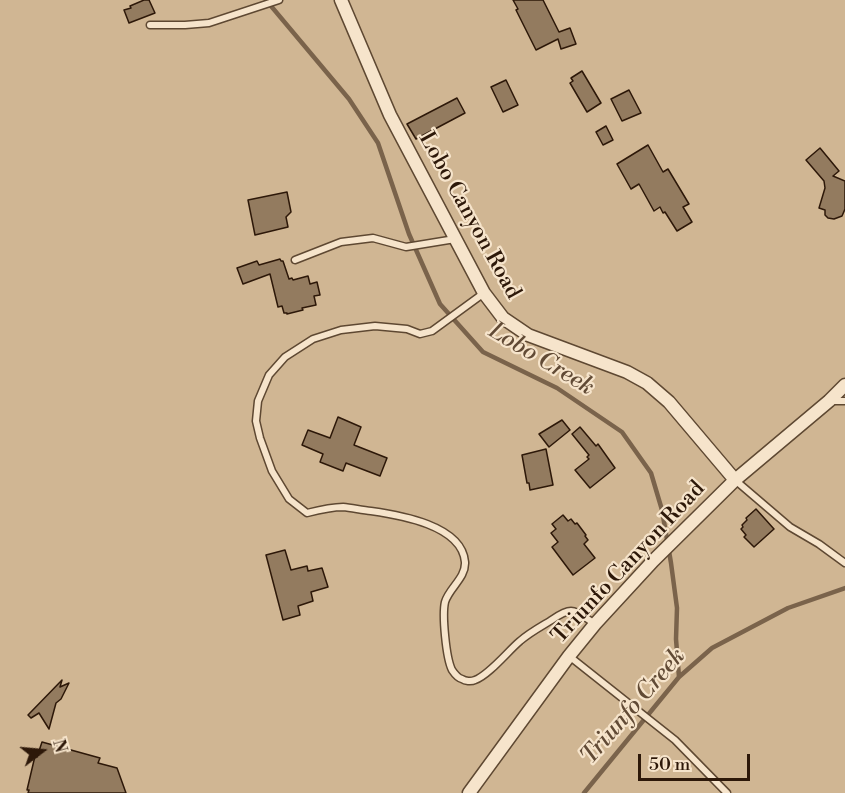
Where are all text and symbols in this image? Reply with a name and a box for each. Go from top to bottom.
street label: Lobo Canyon Road [412,128,526,304]
water label: Lobo Creek [483,317,599,403]
street label: Triunfo Canyon Road [547,476,711,650]
water label: Triunfo Creek [576,643,692,771]
north arrow [12,721,72,781]
text: N [48,737,71,755]
scale bar [641,742,754,780]
text: 50 m [649,753,690,776]

